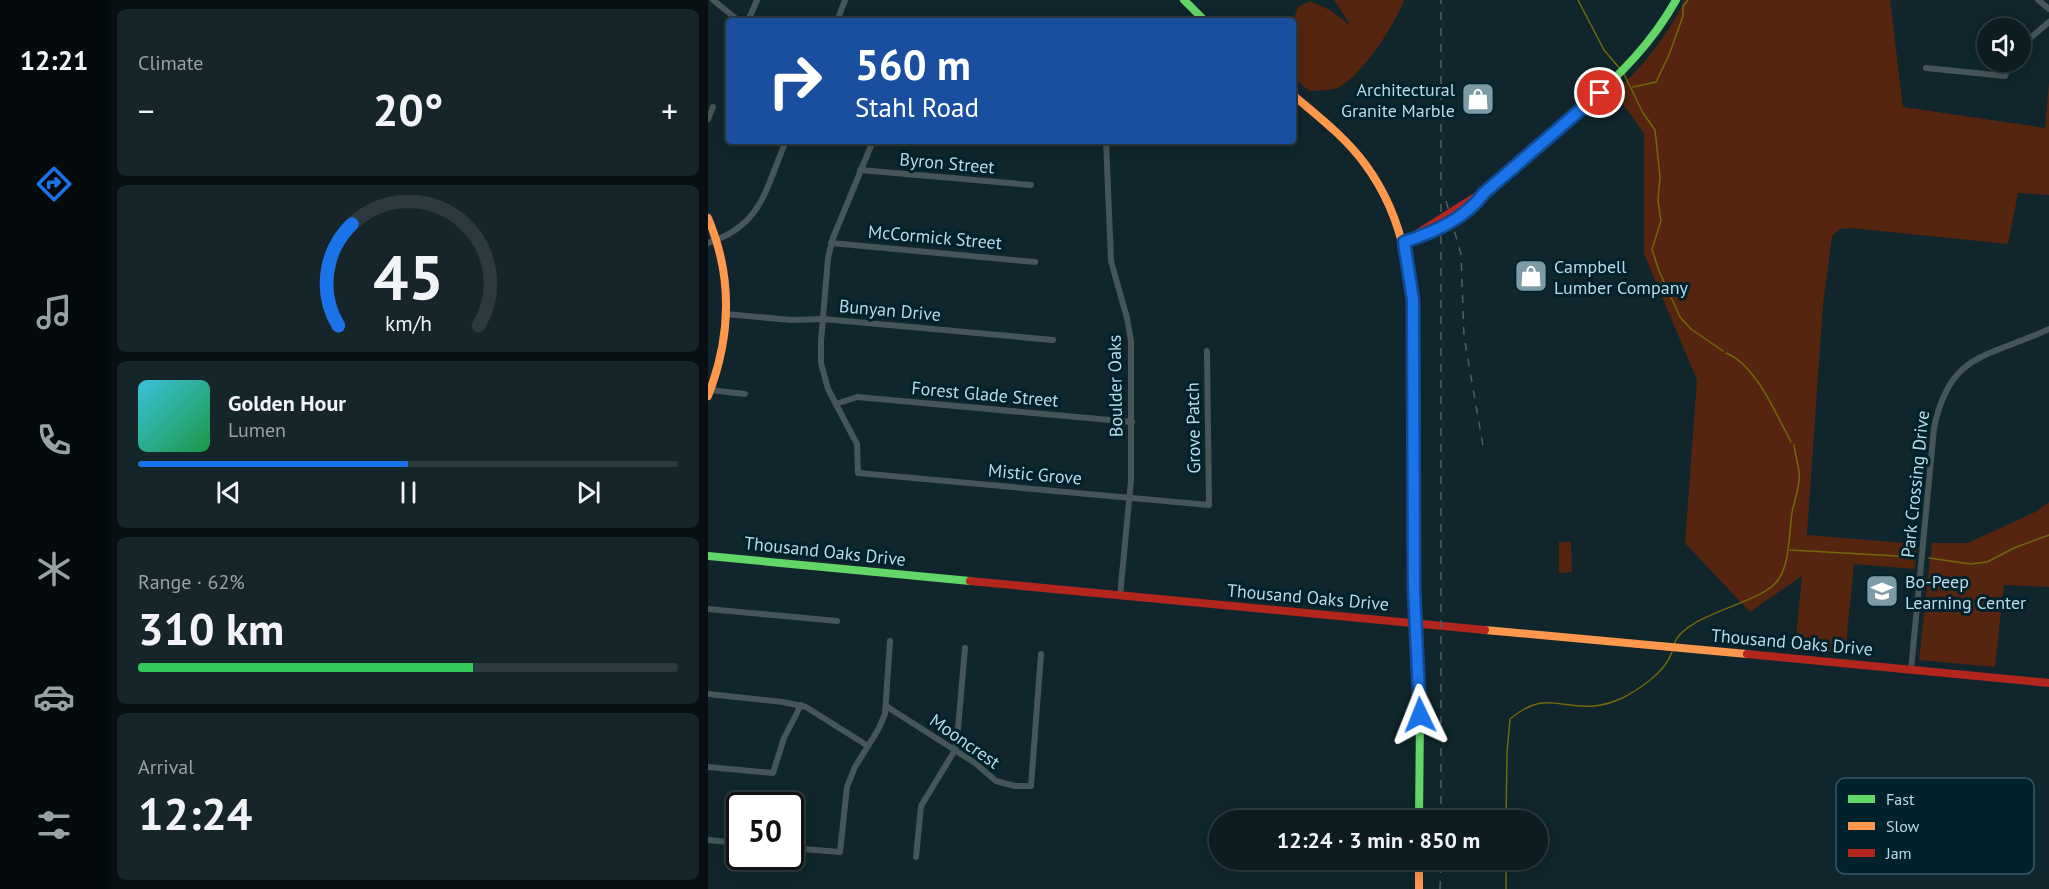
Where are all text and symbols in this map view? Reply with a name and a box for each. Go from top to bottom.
map controls [1977,18,2031,72]
button: sound [1977,18,2031,72]
text: 560 m [855,37,971,92]
icon: right [756,42,834,120]
text: 12:21 [20,43,88,77]
text: Climate [138,50,204,76]
pin [1574,67,1625,118]
icon: arrive [1583,76,1616,109]
place label: Architectural Granite Marble [1341,78,1456,122]
text: 20° [373,80,443,138]
shop icon: Architectural Granite Marble [1460,81,1496,117]
text: − [138,89,155,132]
text: + [661,89,678,132]
text: Stahl Road [855,90,979,124]
street label: Byron Street [899,147,995,179]
icon: directions [33,163,75,205]
street label: McCormick Street [867,220,1003,254]
text: 45 [373,236,443,317]
place label: Campbell Lumber Company [1554,255,1688,299]
shop icon: Campbell Lumber Company [1513,258,1549,294]
icon: music [33,291,75,333]
street label: Bunyan Drive [838,294,942,326]
text: km/h [384,309,431,337]
street label: Boulder Oaks [1103,335,1127,437]
street label: Forest Glade Street [911,376,1059,412]
street label: Grove Patch [1181,382,1205,474]
text: Golden Hour [228,389,346,417]
street label: Park Crossing Drive [1896,409,1934,559]
text: Lumen [228,417,286,443]
icon: phone [33,419,75,461]
street label: Mistic Grove [987,458,1083,490]
icon: previous [212,476,245,509]
icon: pause [392,476,425,509]
icon: next [572,476,605,509]
street label: Thousand Oaks Drive [743,531,907,571]
icon: climate [33,548,75,590]
text: Range · 62% [138,569,245,595]
place label: Bo-Peep Learning Center [1905,570,2026,614]
school or university icon: Bo-Peep Learning Center [1864,573,1900,609]
street label: Thousand Oaks Drive [1226,578,1390,616]
text: 310 km [138,599,284,657]
street label: Thousand Oaks Drive [1710,623,1874,661]
icon: car [33,676,75,718]
position arrow [1388,683,1452,747]
street label: Mooncrest [925,709,1005,773]
text: Arrival [138,754,194,780]
legend [1836,778,2034,874]
text: 12:24 [138,784,252,842]
text: Fast [1886,789,1915,809]
speed limit sign: 50 [726,792,804,870]
icon: filters [33,804,75,846]
text: Slow [1886,816,1920,836]
text: 12:24 · 3 min · 850 m [1277,826,1480,854]
text: Jam [1885,843,1912,863]

